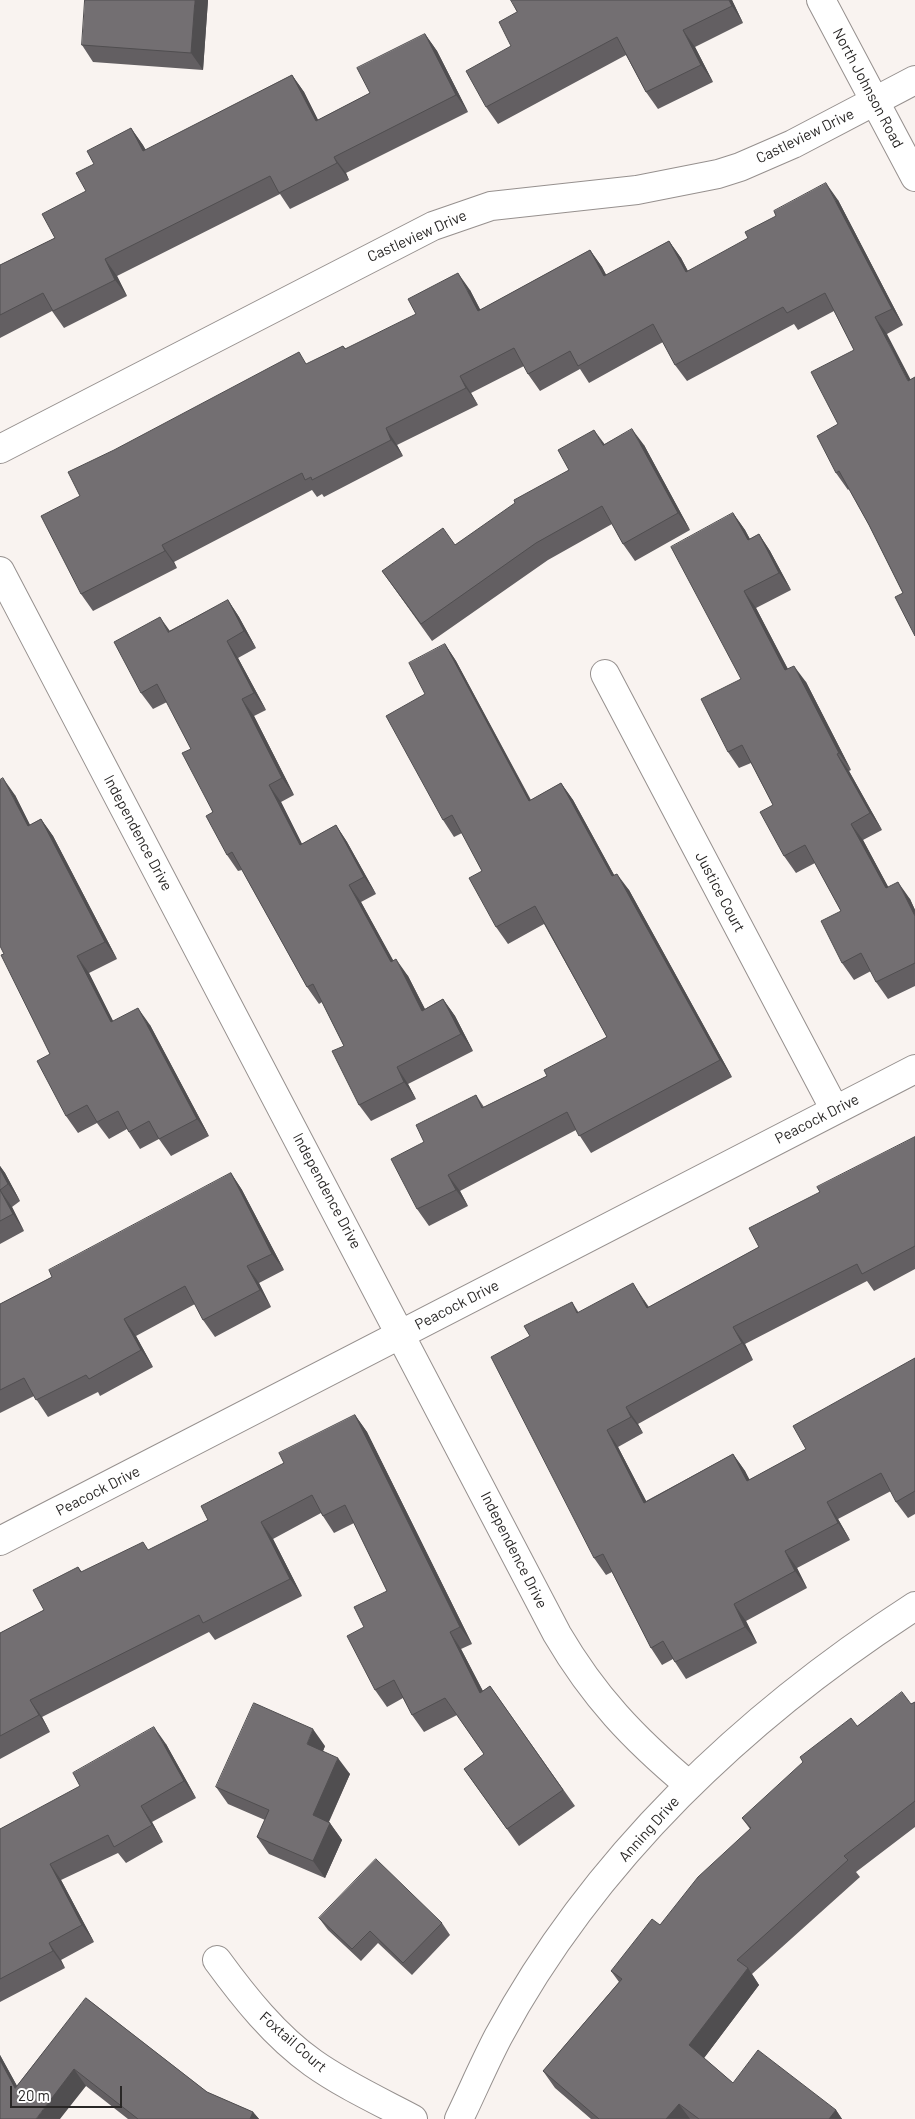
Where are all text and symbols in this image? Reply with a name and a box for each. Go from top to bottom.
street label: North Johnson Road [829,25,907,151]
street label: Castleview Drive [753,105,857,167]
street label: Castleview Drive [365,206,469,266]
street label: Independence Drive [100,772,176,894]
street label: Justice Court [691,849,749,935]
street label: Peacock Drive [772,1090,862,1148]
street label: Independence Drive [289,1130,365,1252]
street label: Peacock Drive [412,1276,502,1334]
street label: Peacock Drive [53,1462,143,1520]
street label: Independence Drive [477,1489,551,1611]
street label: Anning Drive [615,1793,683,1865]
street label: Foxtail Court [256,2008,330,2076]
scale bar [12,2076,125,2108]
text: 20 m [18,2086,50,2104]

